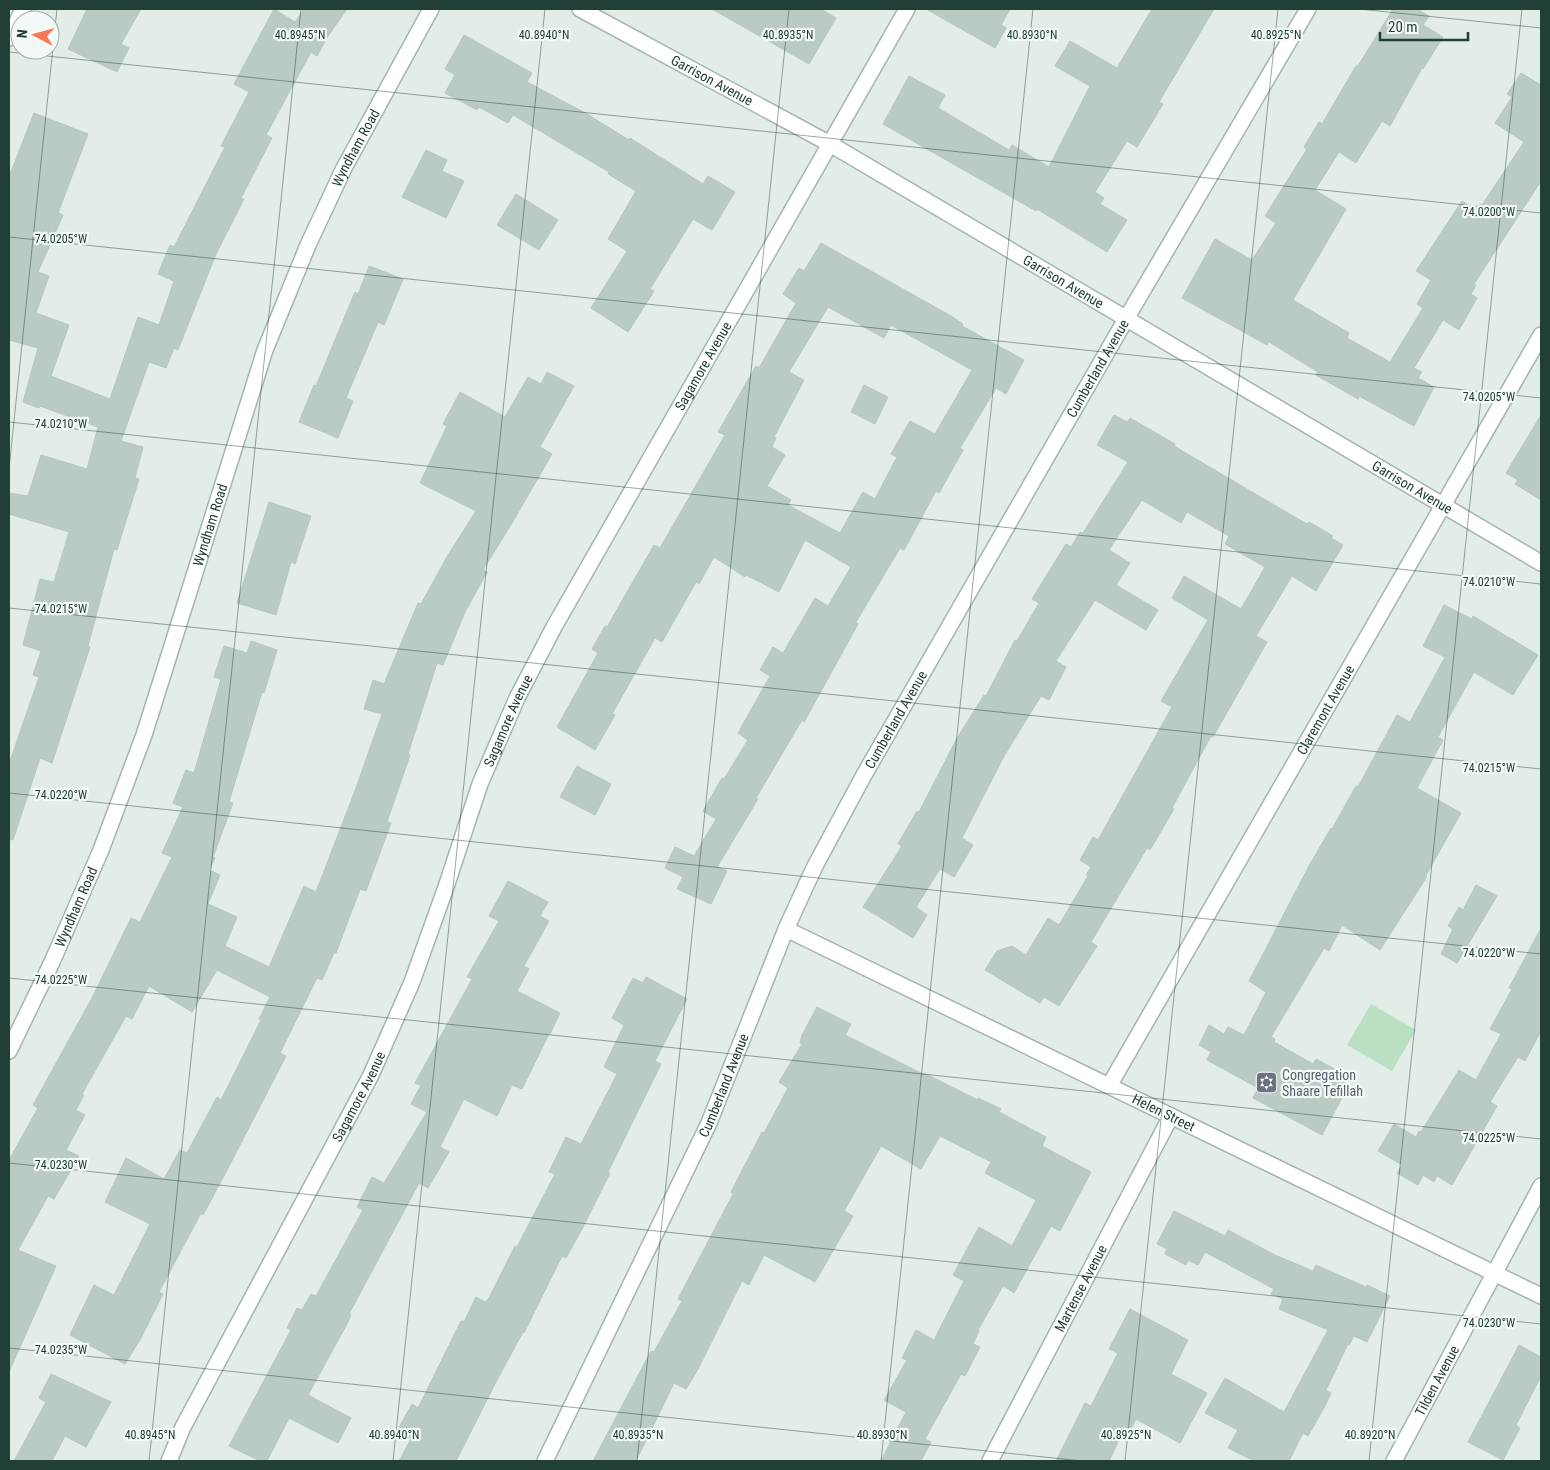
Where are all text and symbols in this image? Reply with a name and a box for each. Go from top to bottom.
north arrow [10,10,60,60]
scale bar [1380,10,1468,42]
text: 20 m [1388,18,1418,36]
text: 40.8945°N [275,28,325,42]
text: 40.8940°N [519,28,569,42]
text: 40.8935°N [763,28,813,42]
text: 40.8930°N [1007,28,1057,42]
text: 40.8925°N [1251,28,1301,42]
text: N [14,29,30,39]
street label: Garrison Avenue [668,52,756,109]
street label: Wyndham Road [328,106,383,189]
text: 74.0200°W [1463,205,1515,219]
text: 74.0205°W [35,232,87,246]
street label: Garrison Avenue [1020,252,1107,312]
street label: Cumberland Avenue [1063,316,1132,420]
street label: Sagamore Avenue [671,319,735,413]
text: 74.0205°W [1463,390,1515,404]
text: 74.0210°W [35,417,87,431]
street label: Garrison Avenue [1369,457,1456,517]
street label: Wyndham Road [190,482,230,568]
text: 74.0210°W [1463,575,1515,589]
text: 74.0215°W [35,602,87,616]
street label: Claremont Avenue [1293,662,1358,757]
street label: Cumberland Avenue [861,667,930,771]
street label: Sagamore Avenue [480,672,536,769]
text: 74.0215°W [1463,761,1515,775]
text: 74.0220°W [35,788,87,802]
street label: Wyndham Road [52,864,101,949]
text: 74.0220°W [1463,946,1515,960]
text: 74.0225°W [35,973,87,987]
street label: Cumberland Avenue [695,1031,752,1140]
street label: Sagamore Avenue [329,1049,389,1145]
place label: Congregation Shaare Tefillah [1282,1067,1363,1099]
synagogue icon: Congregation Shaare Tefillah [1254,1071,1278,1095]
street label: Helen Street [1130,1091,1198,1135]
text: 74.0225°W [1463,1131,1515,1145]
text: 74.0230°W [35,1158,87,1172]
street label: Martense Avenue [1051,1242,1110,1335]
text: 74.0230°W [1463,1316,1515,1330]
street label: Tilden Avenue [1412,1342,1462,1419]
text: 74.0235°W [35,1343,87,1357]
text: 40.8945°N [125,1428,175,1442]
text: 40.8940°N [369,1428,419,1442]
text: 40.8935°N [613,1428,663,1442]
text: 40.8930°N [857,1428,907,1442]
text: 40.8925°N [1101,1428,1151,1442]
text: 40.8920°N [1345,1428,1395,1442]

